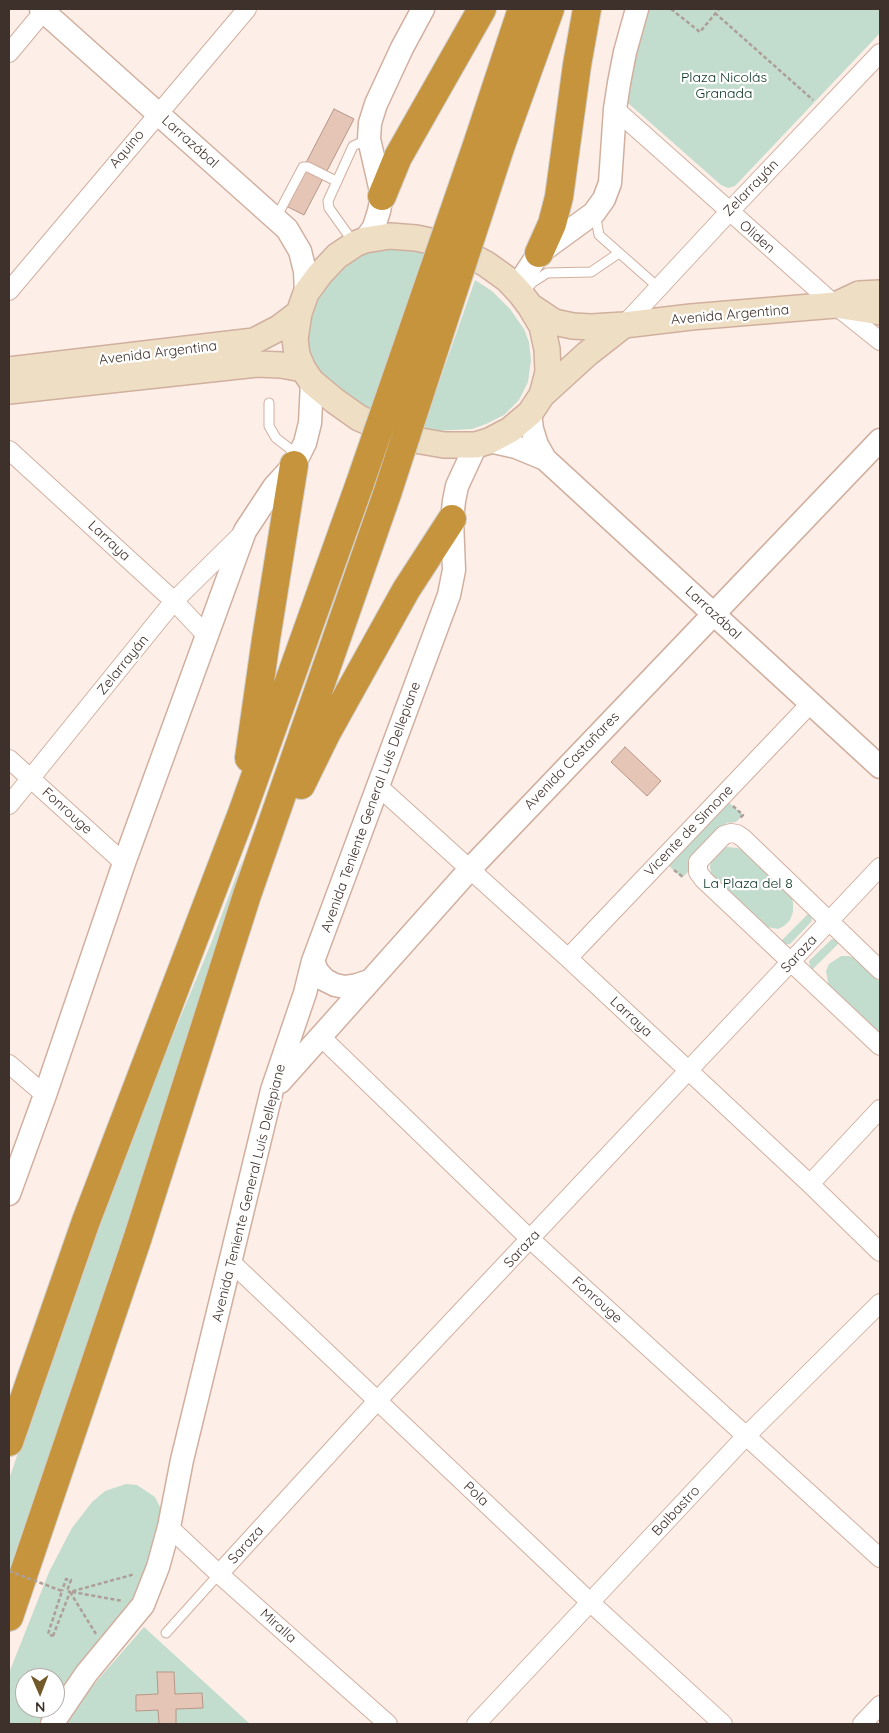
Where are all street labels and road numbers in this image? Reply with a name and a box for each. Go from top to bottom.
street label: Larrazábal [158,112,222,172]
street label: Aquino [106,126,148,172]
street label: Zelarrayán [720,156,782,220]
street label: Oliden [736,217,778,257]
street label: Avenida Argentina [670,301,790,329]
street label: Avenida Argentina [98,337,218,369]
street label: Larraya [84,517,134,565]
street label: Larrazábal [682,583,744,643]
street label: Zelarrayán [94,632,152,698]
street label: Avenida Teniente General Luís Dellepiane [318,679,424,935]
street label: Avenida Castañares [521,709,623,813]
street label: Vicente de Simone [641,782,737,880]
street label: Fonrouge [38,784,96,838]
street label: Saraza [777,932,821,976]
street label: Larraya [606,993,656,1041]
street label: Avenida Teniente General Luís Dellepiane [209,1062,289,1324]
street label: Saraza [500,1227,544,1271]
street label: Fonrouge [568,1273,626,1327]
street label: Pola [460,1478,492,1510]
street label: Balbastro [648,1482,704,1540]
street label: Saraza [225,1523,267,1567]
street label: Miralla [256,1605,300,1647]

